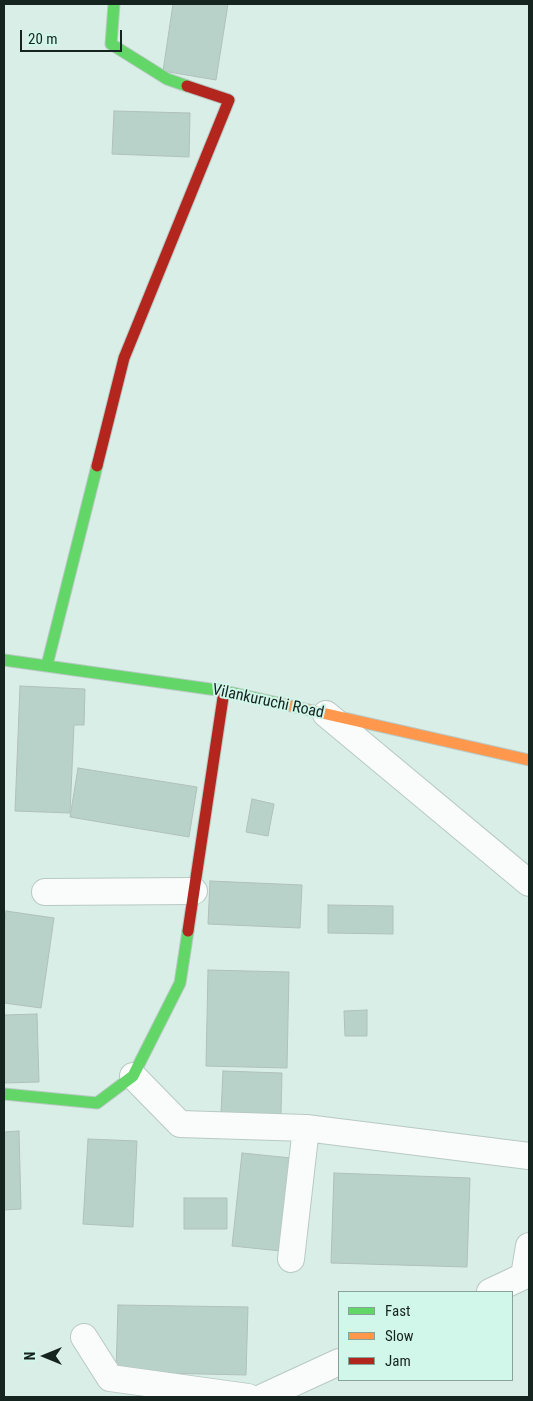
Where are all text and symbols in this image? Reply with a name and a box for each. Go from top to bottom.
scale bar [22,20,125,52]
text: 20 m [28,30,58,48]
street label: Vilankuruchi Road [210,681,326,723]
legend [338,1291,513,1381]
text: Fast [385,1302,410,1320]
text: Slow [385,1327,414,1345]
north arrow [20,1331,70,1381]
text: N [22,1352,38,1360]
text: Jam [385,1352,411,1370]

